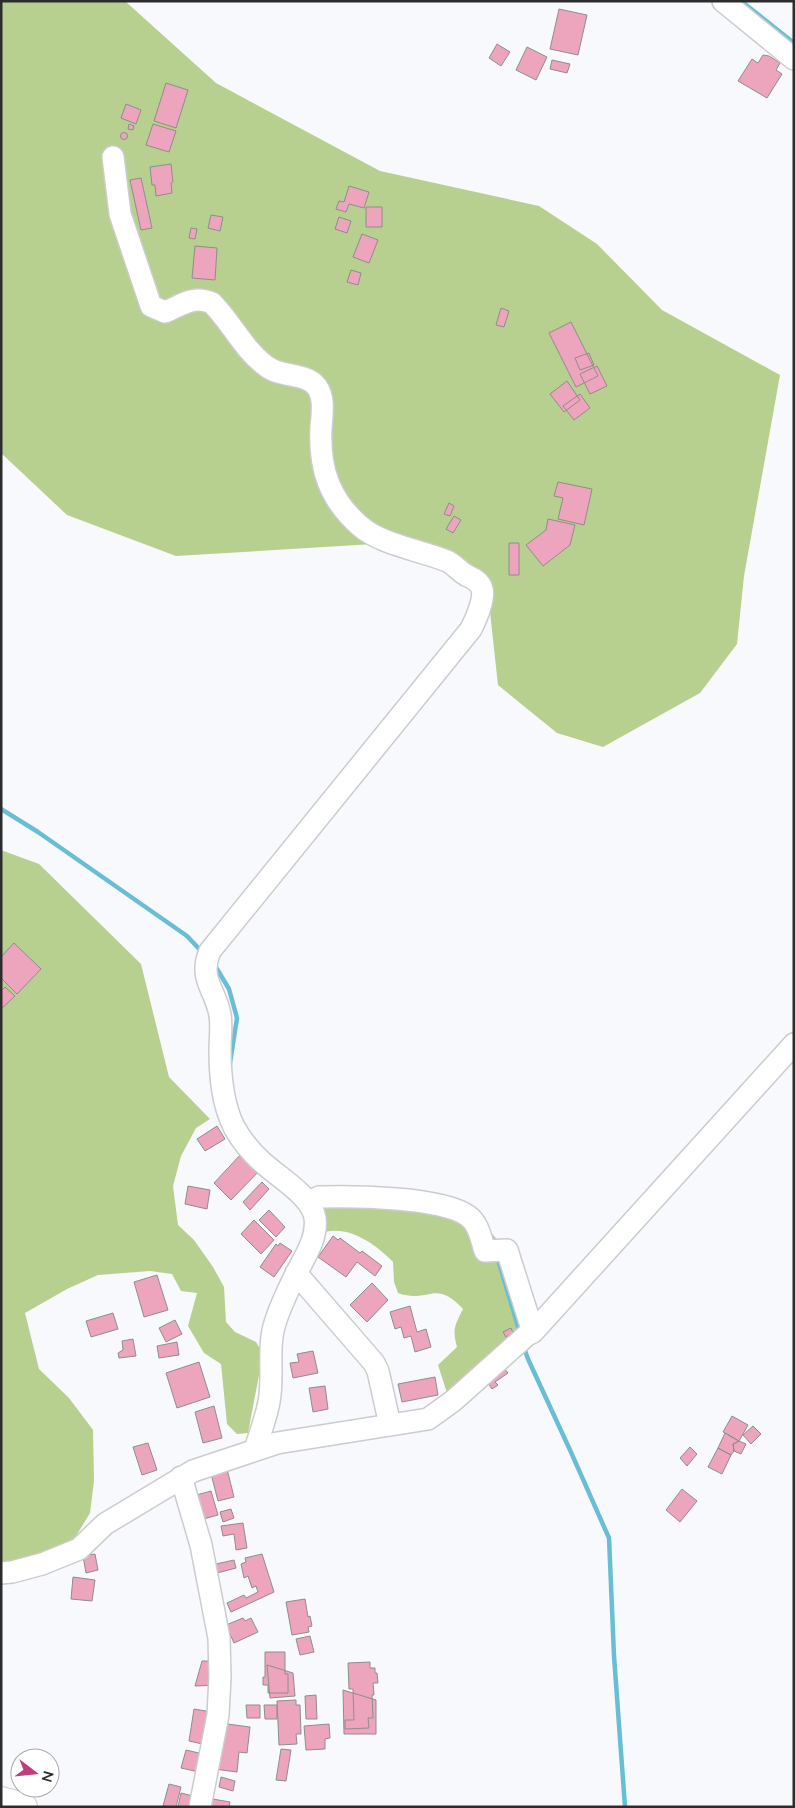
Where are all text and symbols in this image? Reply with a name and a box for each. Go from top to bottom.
north arrow [10,1748,60,1798]
text: N [38,1769,58,1784]

